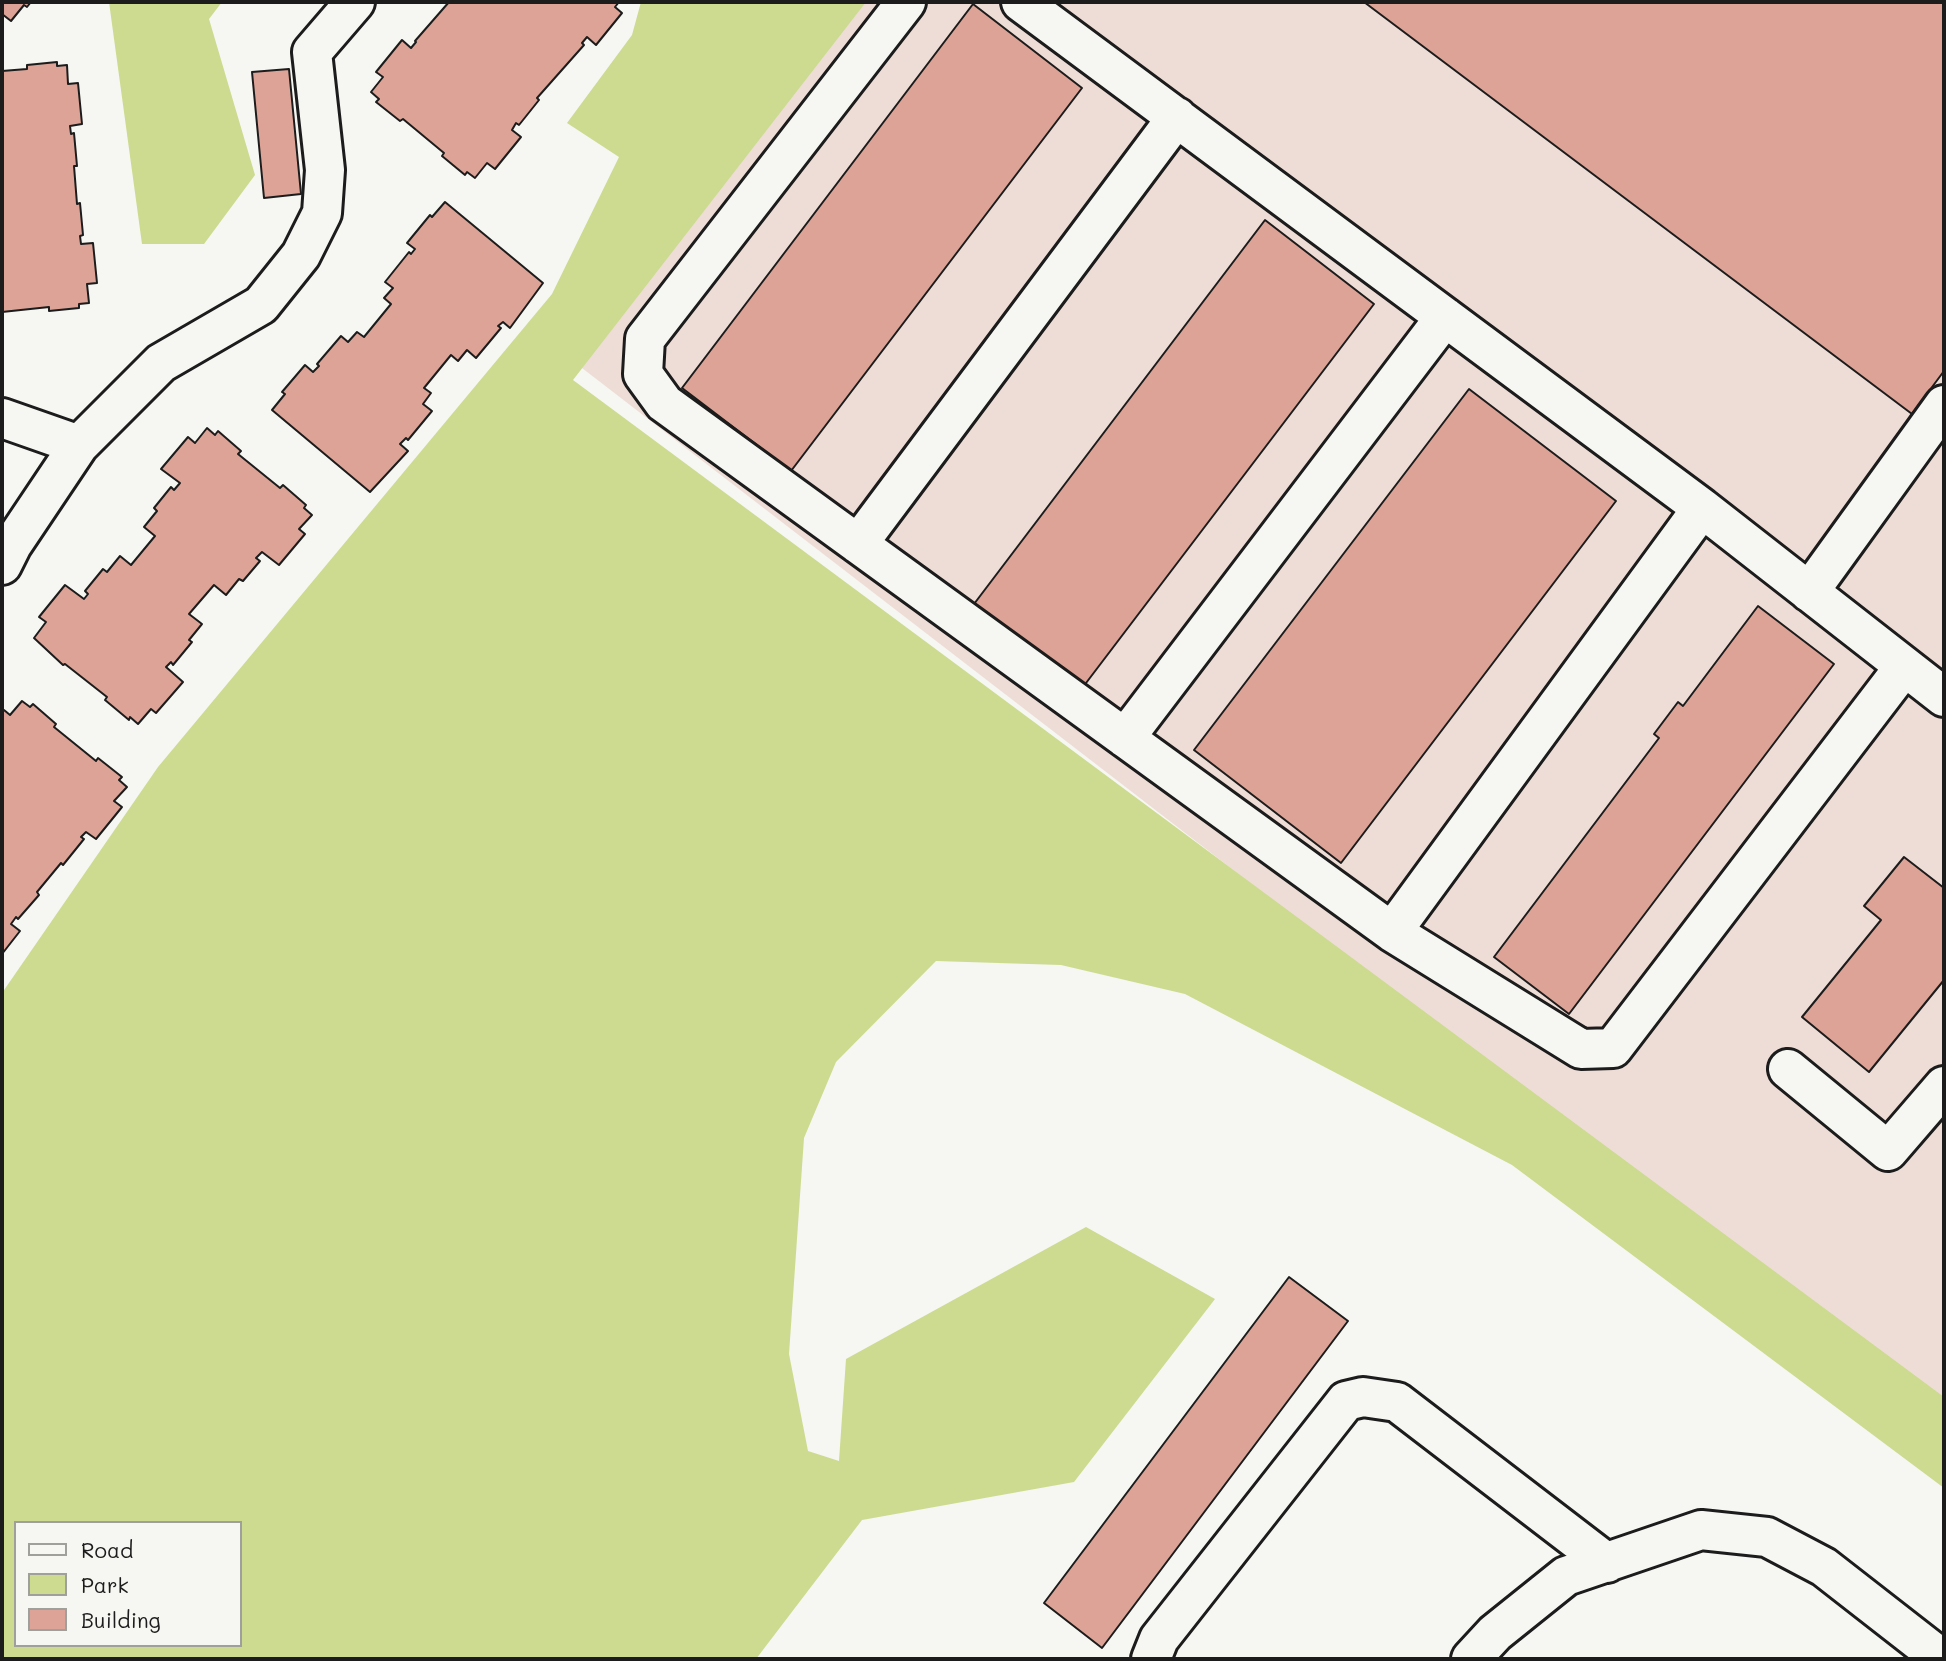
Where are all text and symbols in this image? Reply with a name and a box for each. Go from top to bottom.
legend [14,1521,242,1647]
text: Road [81,1536,133,1563]
text: Park [81,1571,129,1598]
text: Building [81,1606,161,1633]

